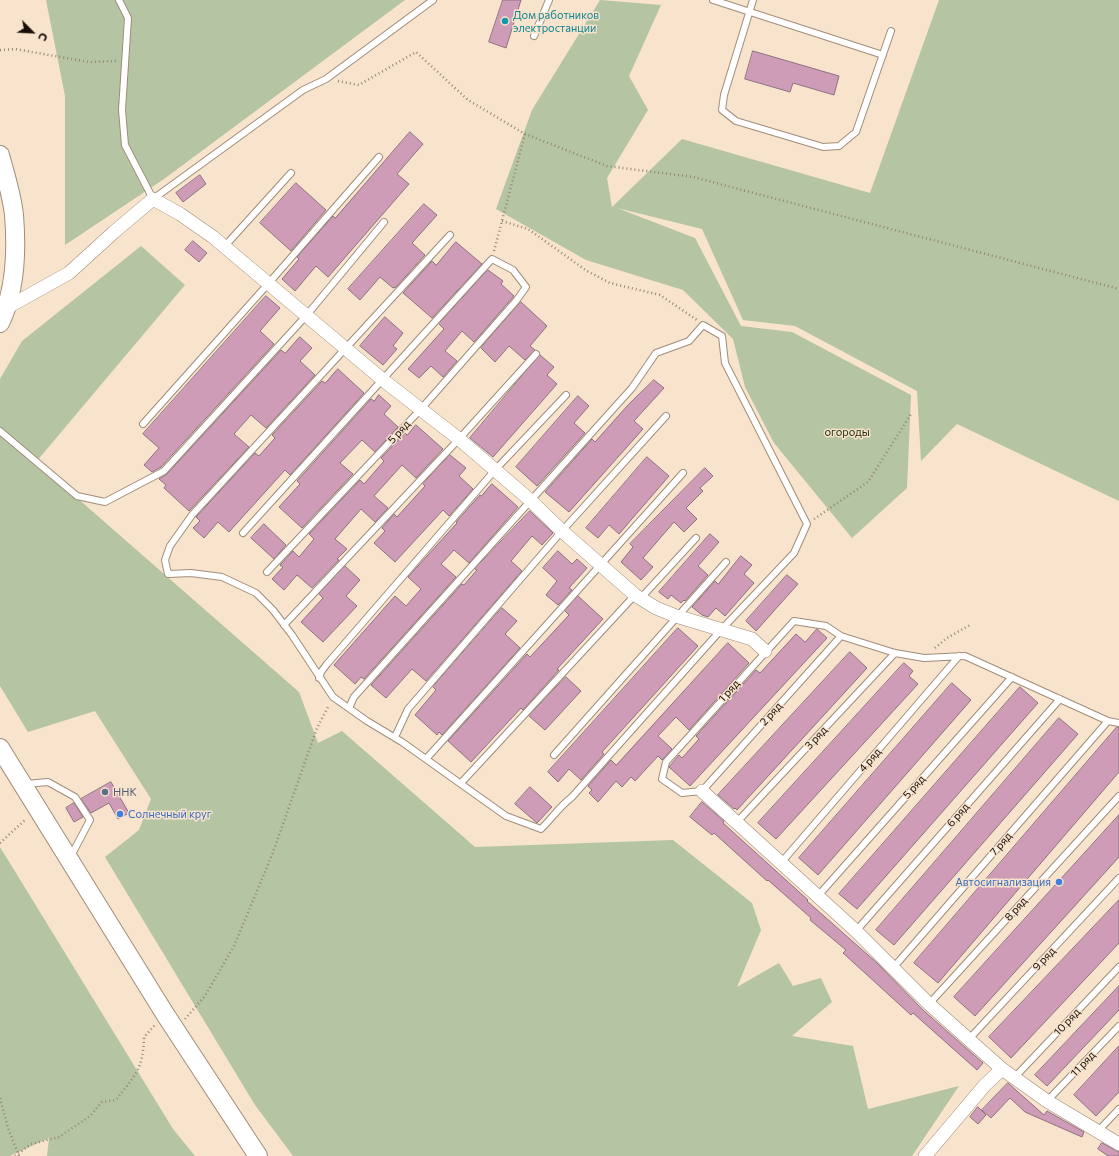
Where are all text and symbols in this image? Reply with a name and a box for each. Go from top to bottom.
place label: Дом работников электростанции [513,8,599,34]
north arrow [12,12,52,52]
marker: Дом работников электростанции [500,16,510,26]
text: С [36,31,51,43]
street label: 5 ряд [385,418,413,446]
park label: огороды [824,425,870,439]
street label: 1 ряд [716,677,742,705]
street label: 2 ряд [757,700,785,728]
street label: 3 ряд [802,724,830,752]
street label: 4 ряд [856,745,884,775]
street label: 5 ряд [900,773,928,801]
place label: ННК [113,785,137,799]
marker: ННК [100,787,110,797]
street label: 6 ряд [944,800,972,830]
place label: Солнечный круг [128,807,212,821]
marker: Солнечный круг [115,809,125,819]
street label: 7 ряд [987,830,1015,858]
place label: Автосигнализация [955,875,1051,889]
marker: Автосигнализация [1054,877,1064,887]
street label: 8 ряд [1002,894,1030,924]
street label: 9 ряд [1030,944,1058,974]
street label: 10 ряд [1051,1006,1083,1038]
street label: 11 ряд [1068,1049,1098,1079]

